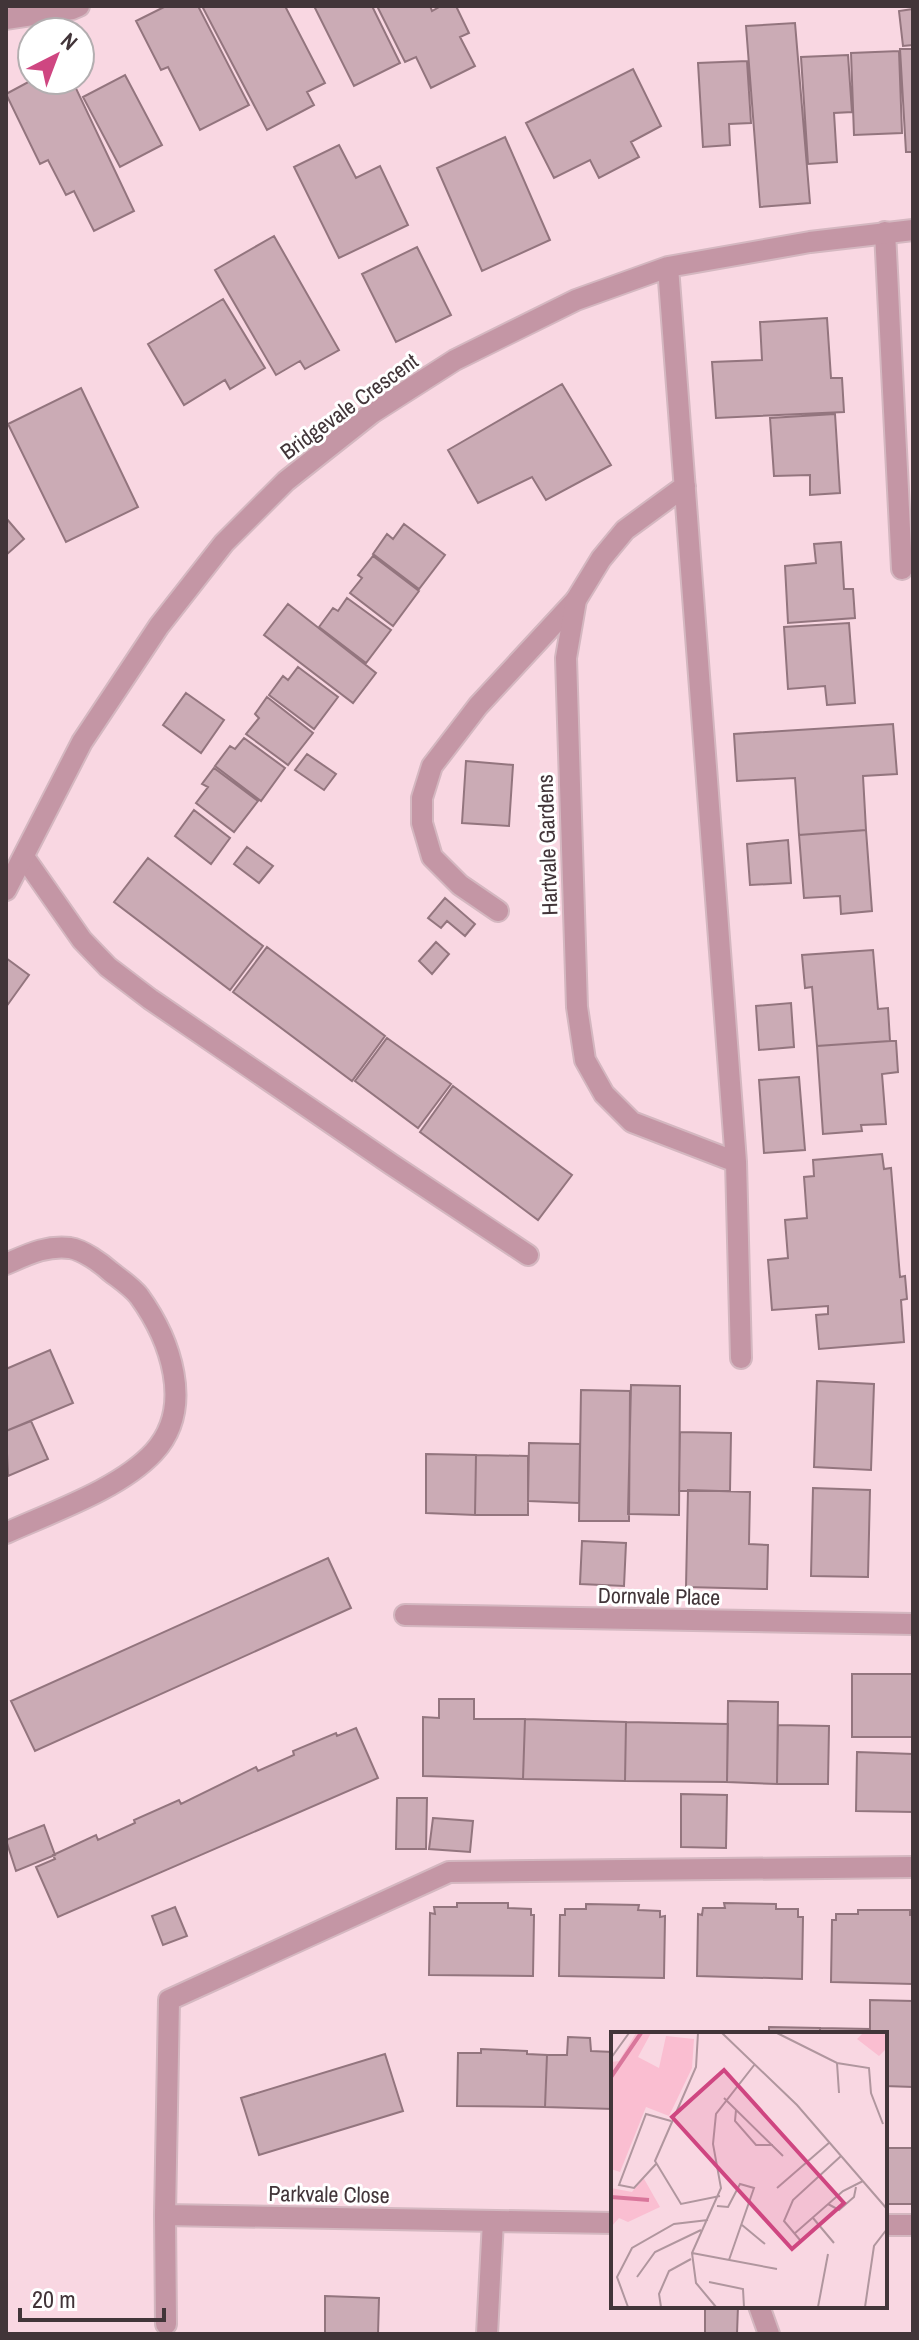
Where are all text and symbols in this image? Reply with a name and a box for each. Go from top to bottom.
north arrow [16,16,96,96]
text: N [55,26,84,57]
street label: Bridgevale Crescent [274,346,424,466]
street label: Hartvale Gardens [530,774,564,916]
street label: Dornvale Place [598,1580,720,1612]
inset map [611,2032,887,2308]
street label: Parkvale Close [268,2178,390,2210]
scale bar [20,2272,164,2322]
text: 20 m [32,2283,76,2315]

